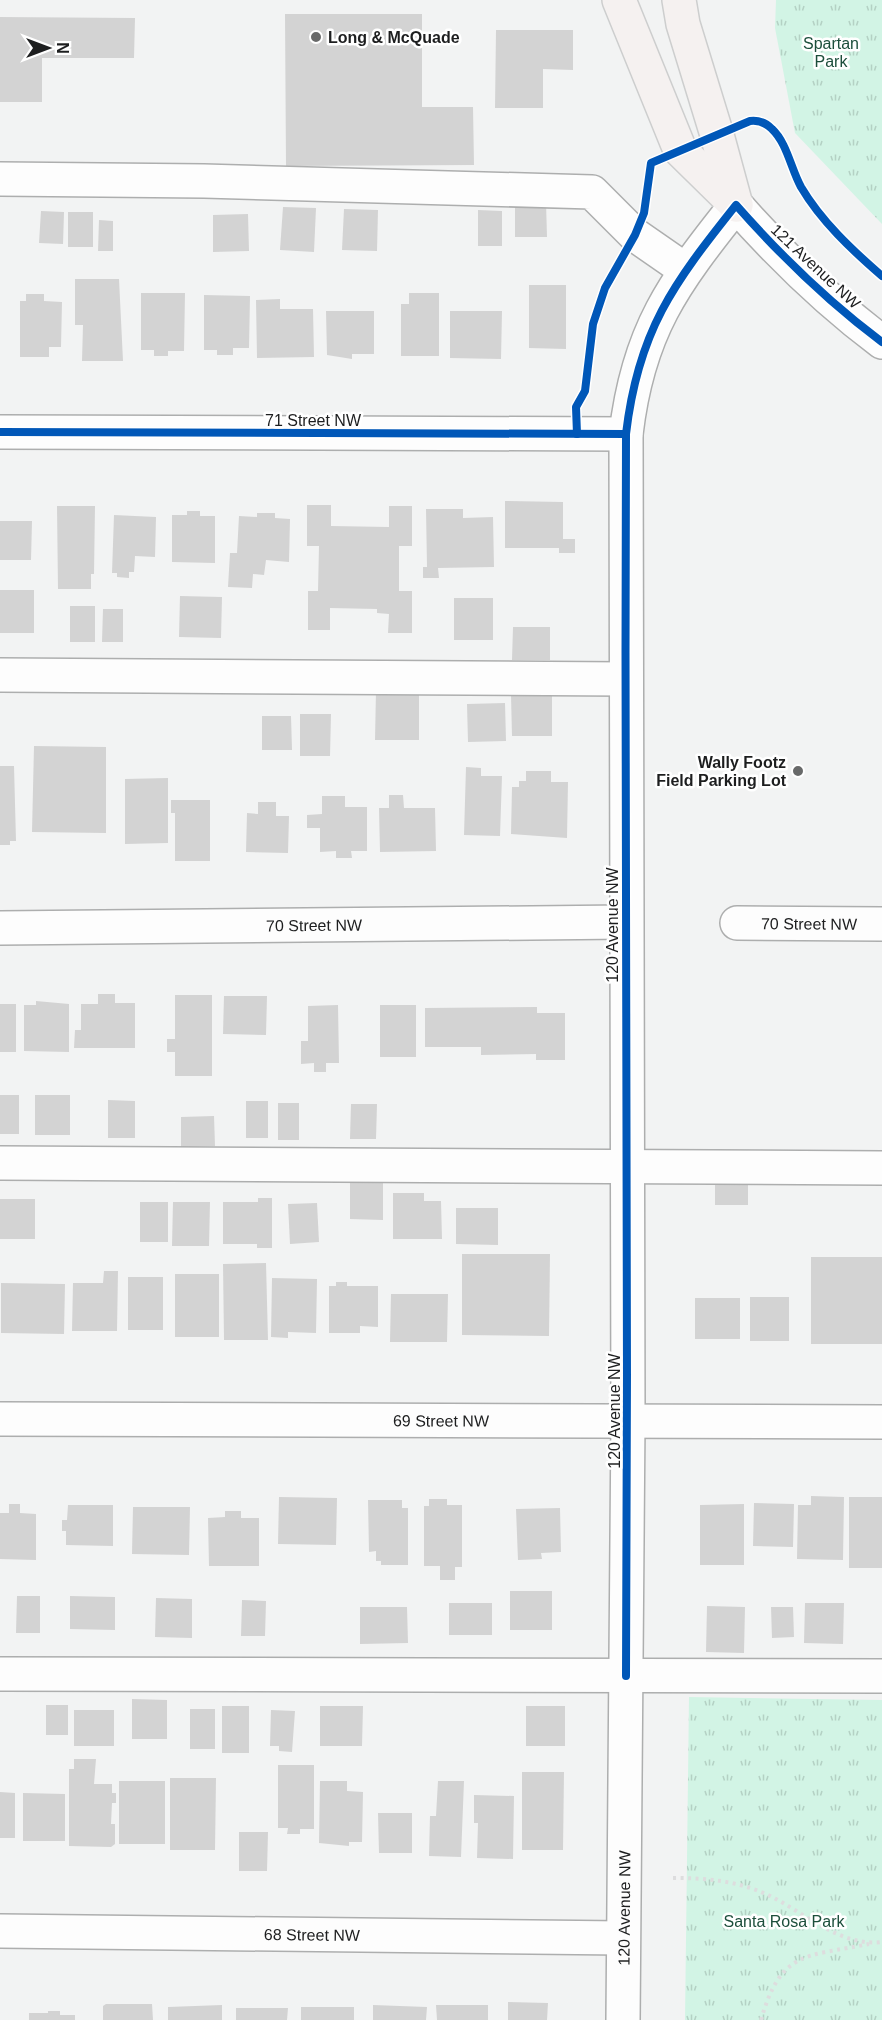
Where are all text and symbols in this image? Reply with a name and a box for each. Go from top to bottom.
north arrow [18,18,78,78]
place label: Long & McQuade [328,29,460,46]
marker: Long & McQuade [309,30,323,44]
park label: Spartan Park [803,35,859,70]
text: N [54,42,71,54]
street label: 121 Avenue NW [768,221,864,313]
street label: 71 Street NW [265,412,362,429]
place label: Wally Footz Field Parking Lot [656,754,787,789]
marker: Wally Footz Field Parking Lot [791,764,805,778]
street label: 120 Avenue NW [604,866,621,983]
street label: 70 Street NW [761,915,858,933]
street label: 70 Street NW [266,917,363,934]
street label: 120 Avenue NW [606,1352,623,1469]
street label: 69 Street NW [393,1412,490,1430]
street label: 120 Avenue NW [615,1849,633,1966]
park label: Santa Rosa Park [724,1913,845,1930]
street label: 68 Street NW [264,1926,361,1944]

